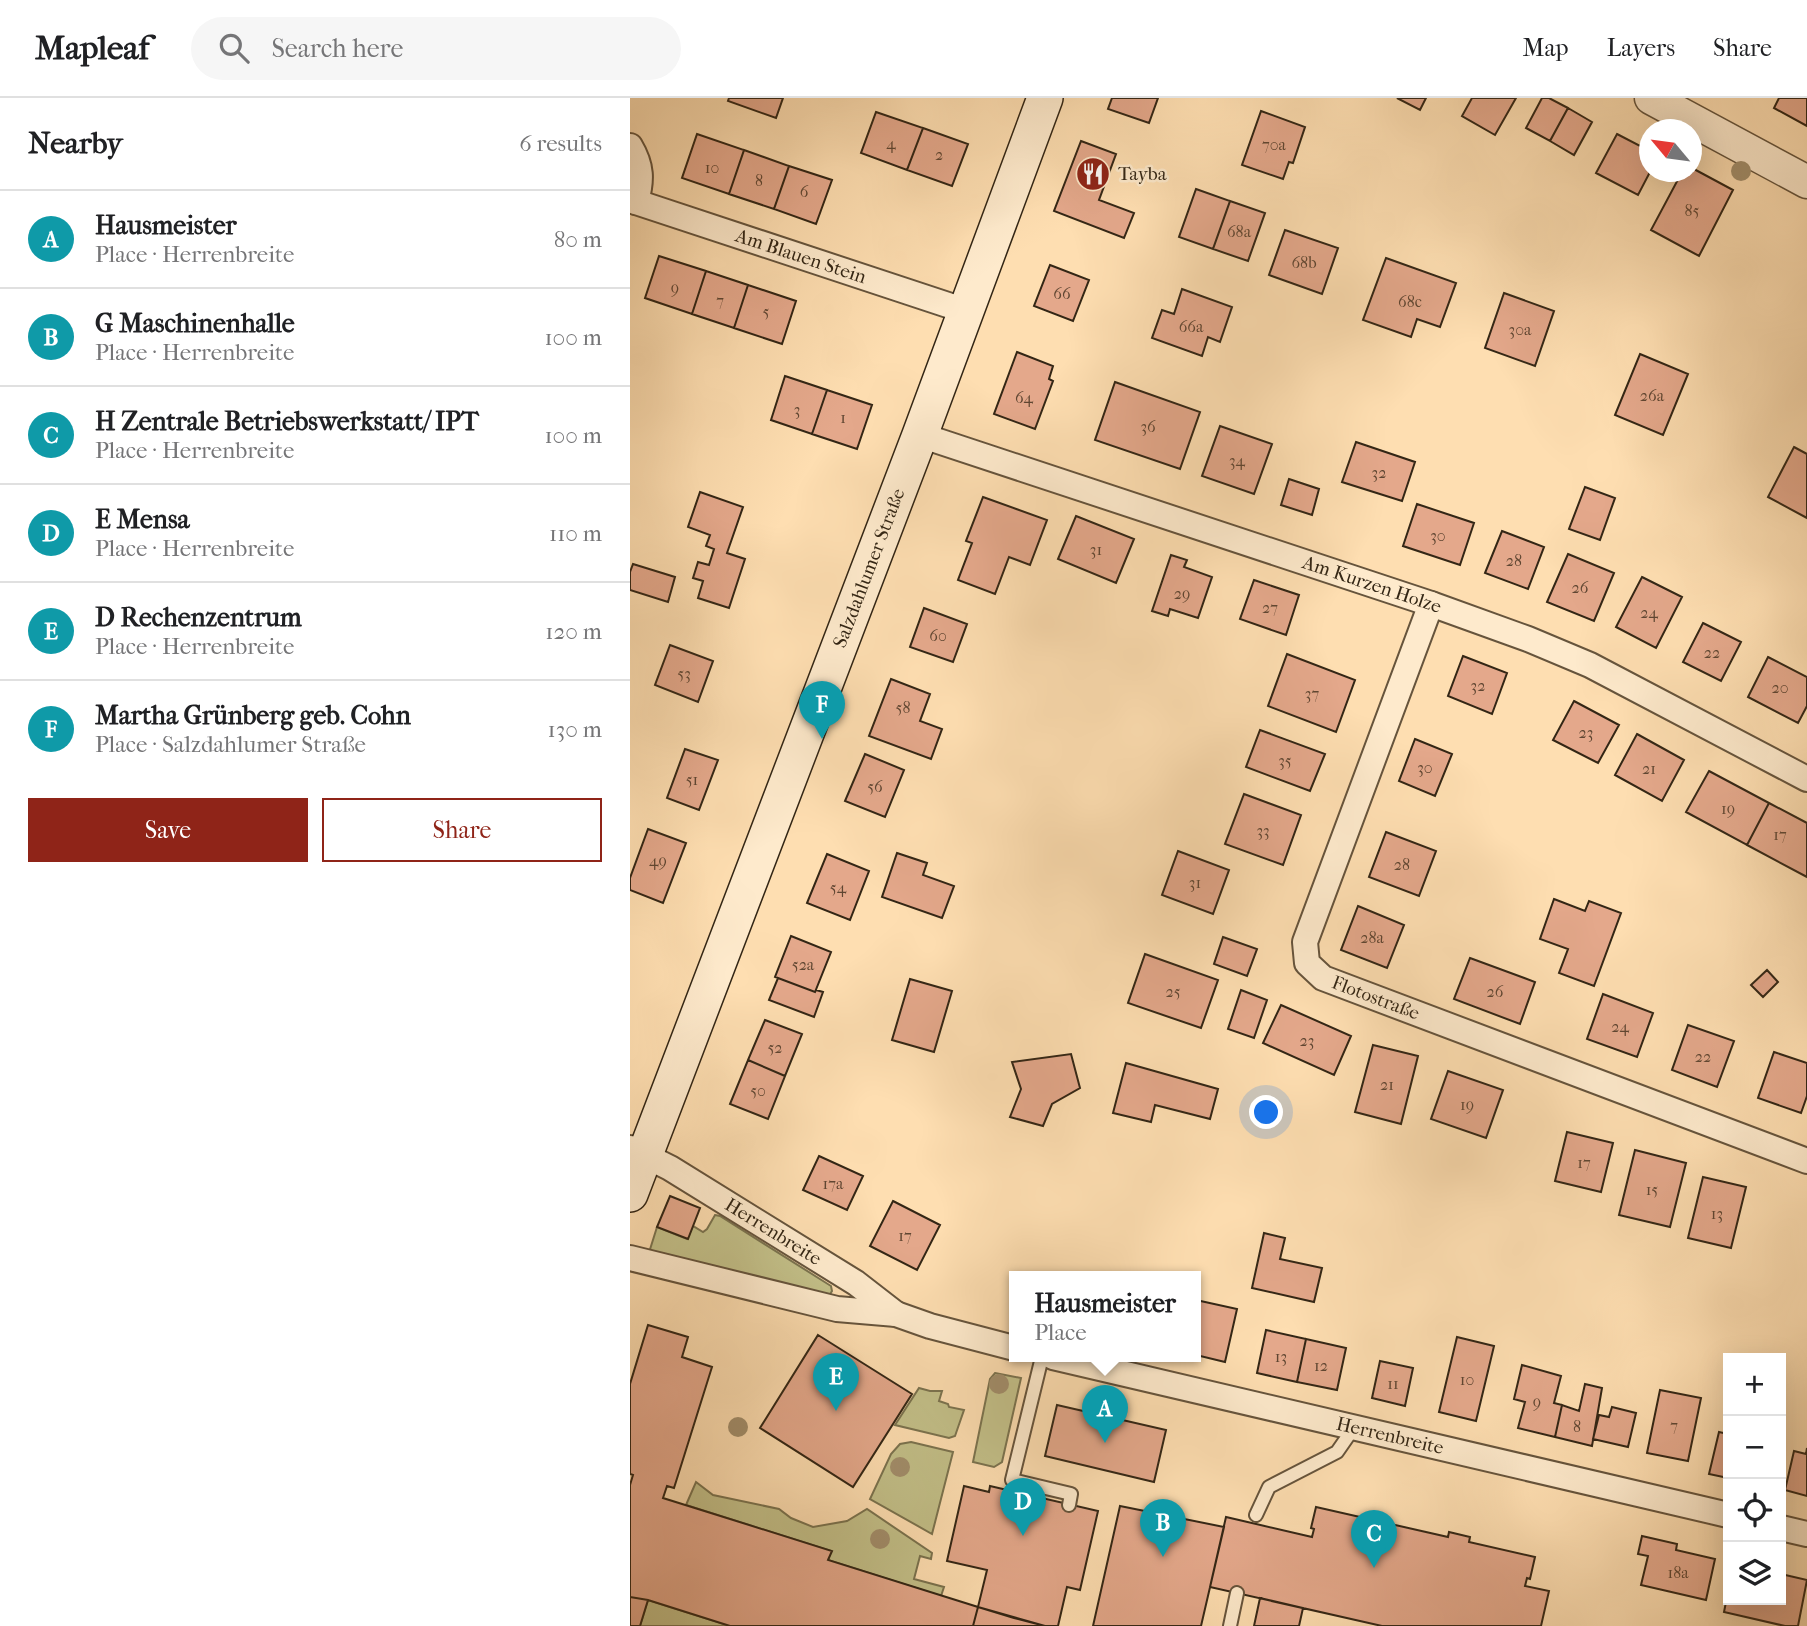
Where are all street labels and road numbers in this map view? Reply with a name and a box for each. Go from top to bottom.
street label: Am Blauen Stein [732,224,869,288]
street label: Salzdahlumer Straße [829,485,910,651]
street label: Am Kurzen Holze [1299,551,1444,618]
street label: Flotostraße [1329,971,1423,1024]
street label: Herrenbreite [721,1194,826,1270]
street label: Herrenbreite [1334,1413,1446,1459]

